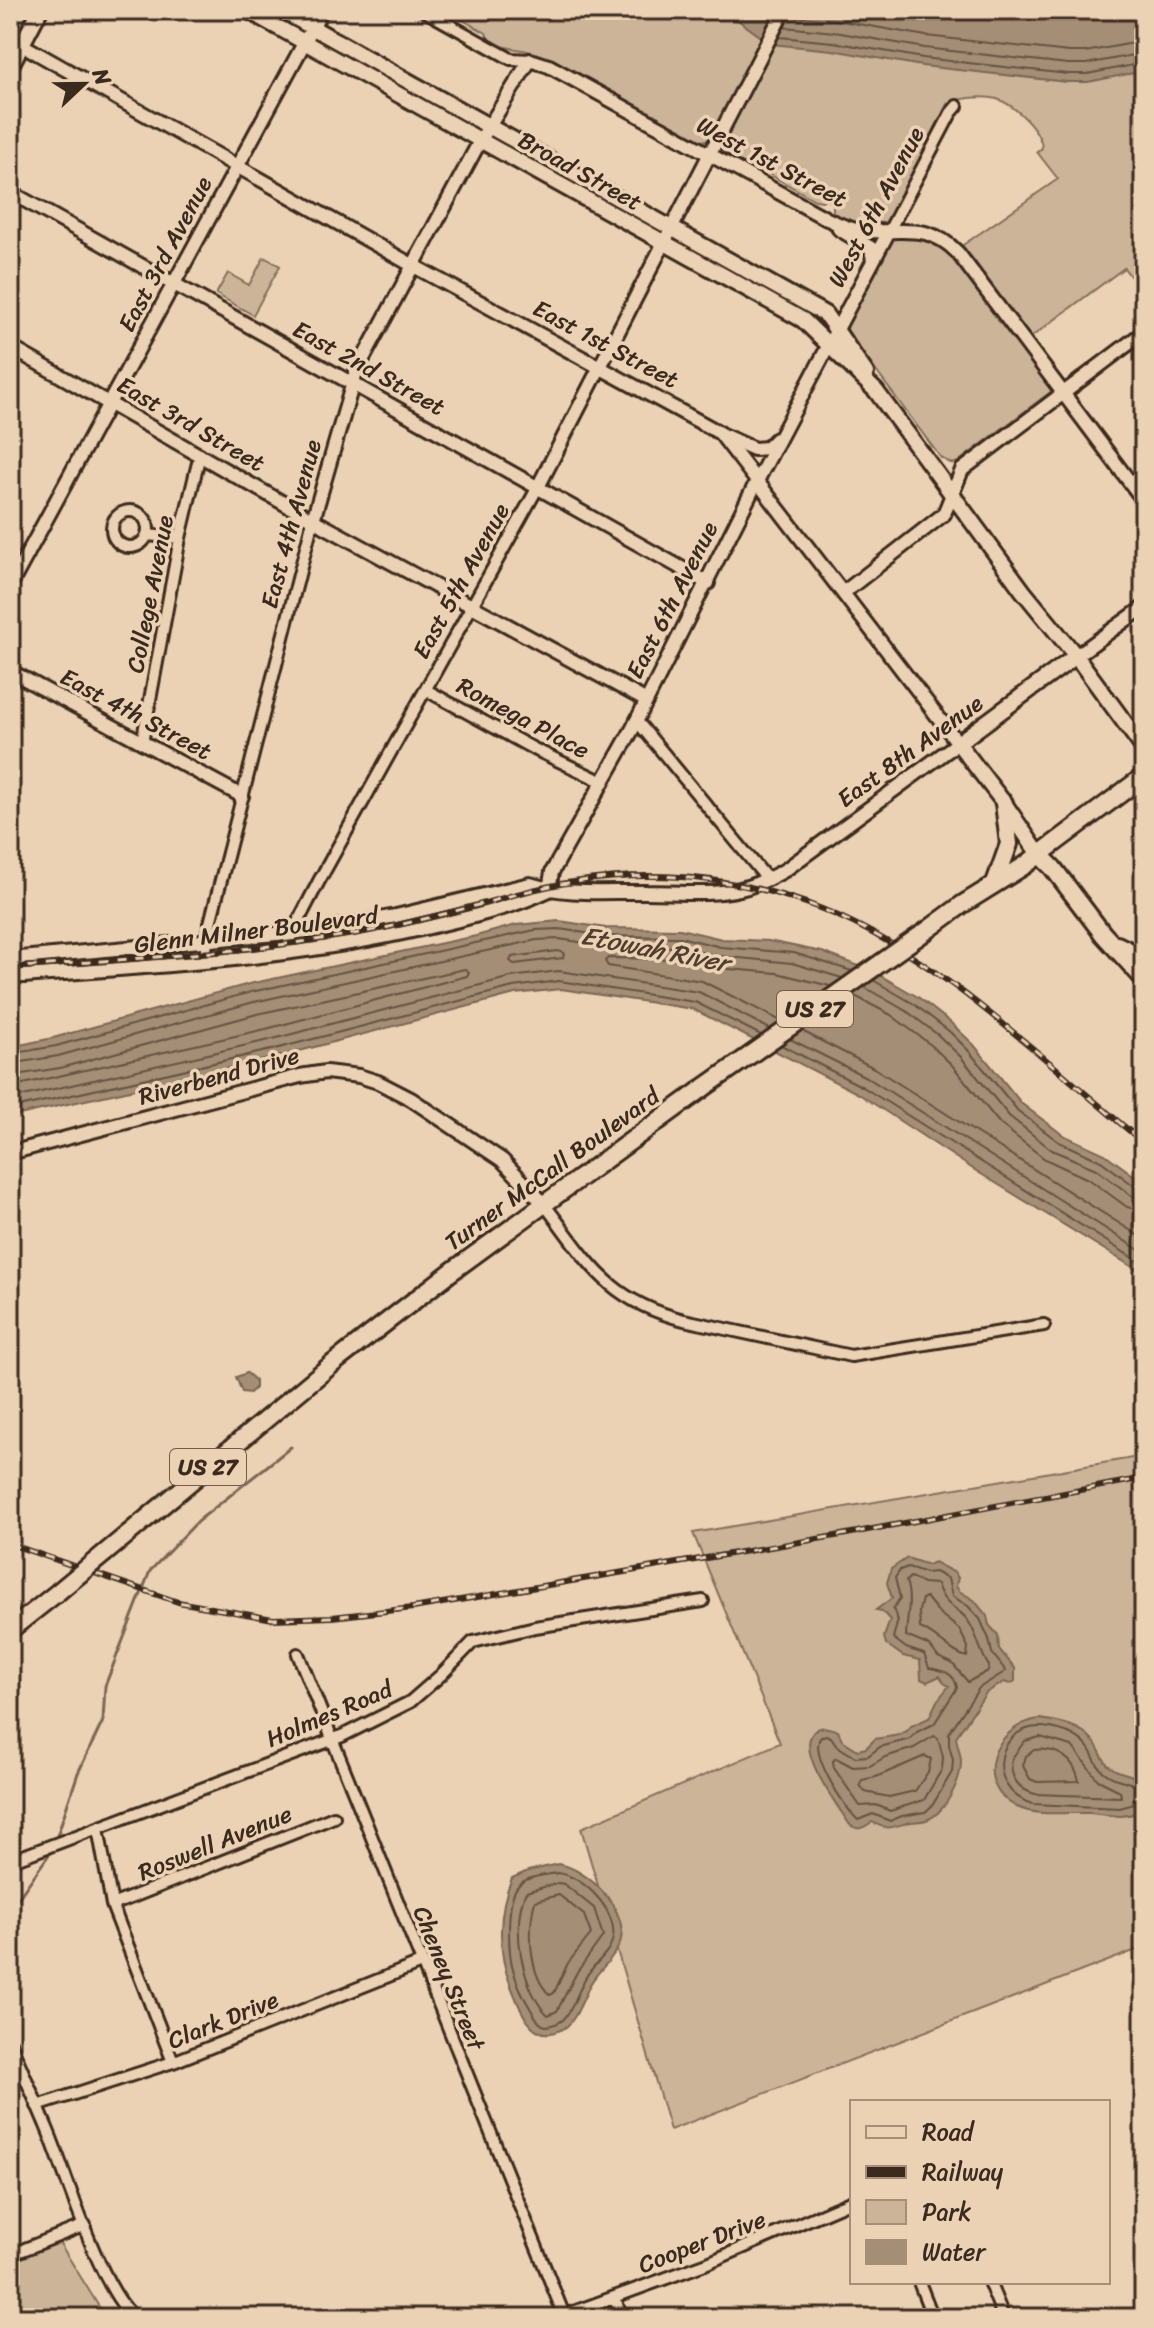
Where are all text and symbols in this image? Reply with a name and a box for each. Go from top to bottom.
north arrow [44,44,124,124]
text: N [81,61,123,92]
street label: West 1st Street [689,104,855,220]
street label: West 6th Avenue [816,118,936,295]
street label: Broad Street [510,119,650,223]
street label: East 3rd Avenue [106,168,224,340]
street label: East 1st Street [525,288,687,400]
street label: East 2nd Street [285,309,453,427]
street label: East 3rd Street [109,364,273,484]
street label: East 4th Avenue [248,434,334,613]
street label: East 5th Avenue [401,495,522,667]
street label: College Avenue [114,511,186,676]
street label: East 6th Avenue [614,513,730,686]
street label: East 4th Street [52,656,220,772]
street label: Romega Place [449,665,597,771]
street label: East 8th Avenue [828,683,993,819]
street label: Glenn Milner Boulevard [132,894,383,966]
water label: Etowah River [577,912,737,987]
road number: US 27 [777,991,853,1027]
street label: Riverbend Drive [134,1034,304,1118]
street label: Turner McCall Boulevard [435,1075,671,1262]
road number: US 27 [170,1449,246,1485]
street label: Holmes Road [259,1668,401,1760]
street label: Roswell Avenue [131,1793,299,1893]
street label: Cheney Street [401,1899,498,2058]
street label: Clark Drive [161,1979,285,2061]
legend [850,2100,1110,2284]
text: Road [922,2111,976,2153]
text: Railway [922,2151,1004,2193]
text: Park [922,2191,971,2233]
street label: Cooper Drive [632,2198,772,2286]
text: Water [922,2231,987,2273]

